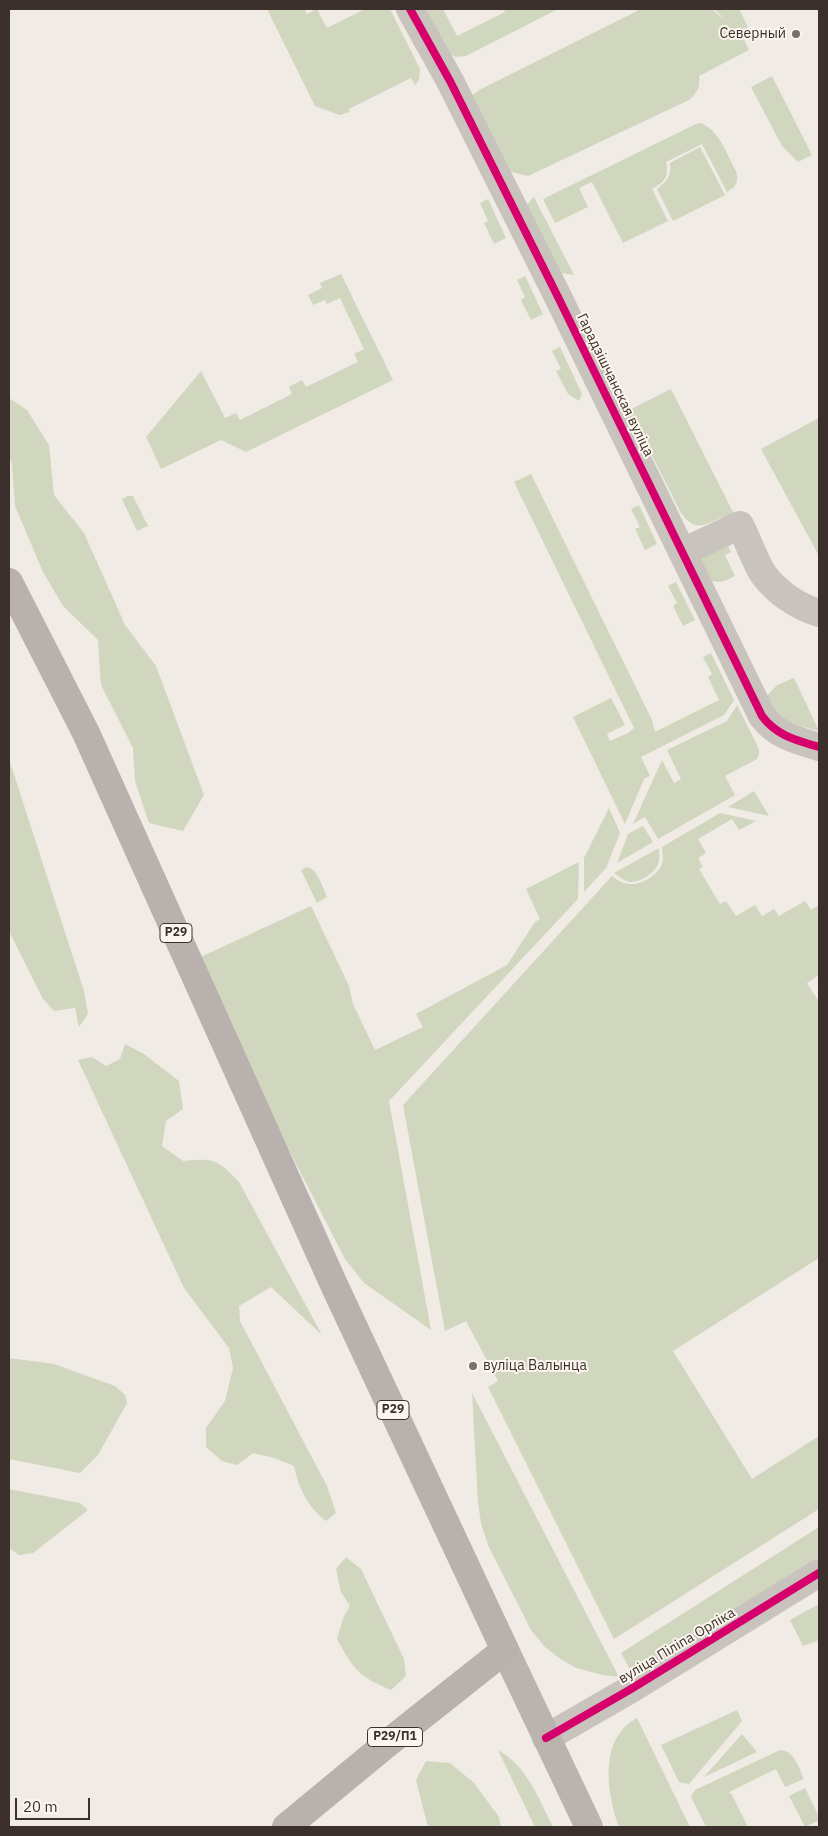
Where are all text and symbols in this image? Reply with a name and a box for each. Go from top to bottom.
place label: Северный [719,26,786,42]
marker: Северный [790,28,802,40]
street label: Гарадзішчанская вуліца [573,311,657,459]
road number: Р29 [160,924,192,942]
place label: вуліца Валынца [483,1358,587,1374]
marker: вуліца Валынца [467,1360,479,1372]
road number: Р29 [377,1400,409,1420]
street label: вуліца Піліпа Орліка [616,1605,738,1687]
road number: Р29/П1 [368,1728,422,1746]
scale bar [18,1788,92,1820]
text: 20 m [23,1797,58,1816]

